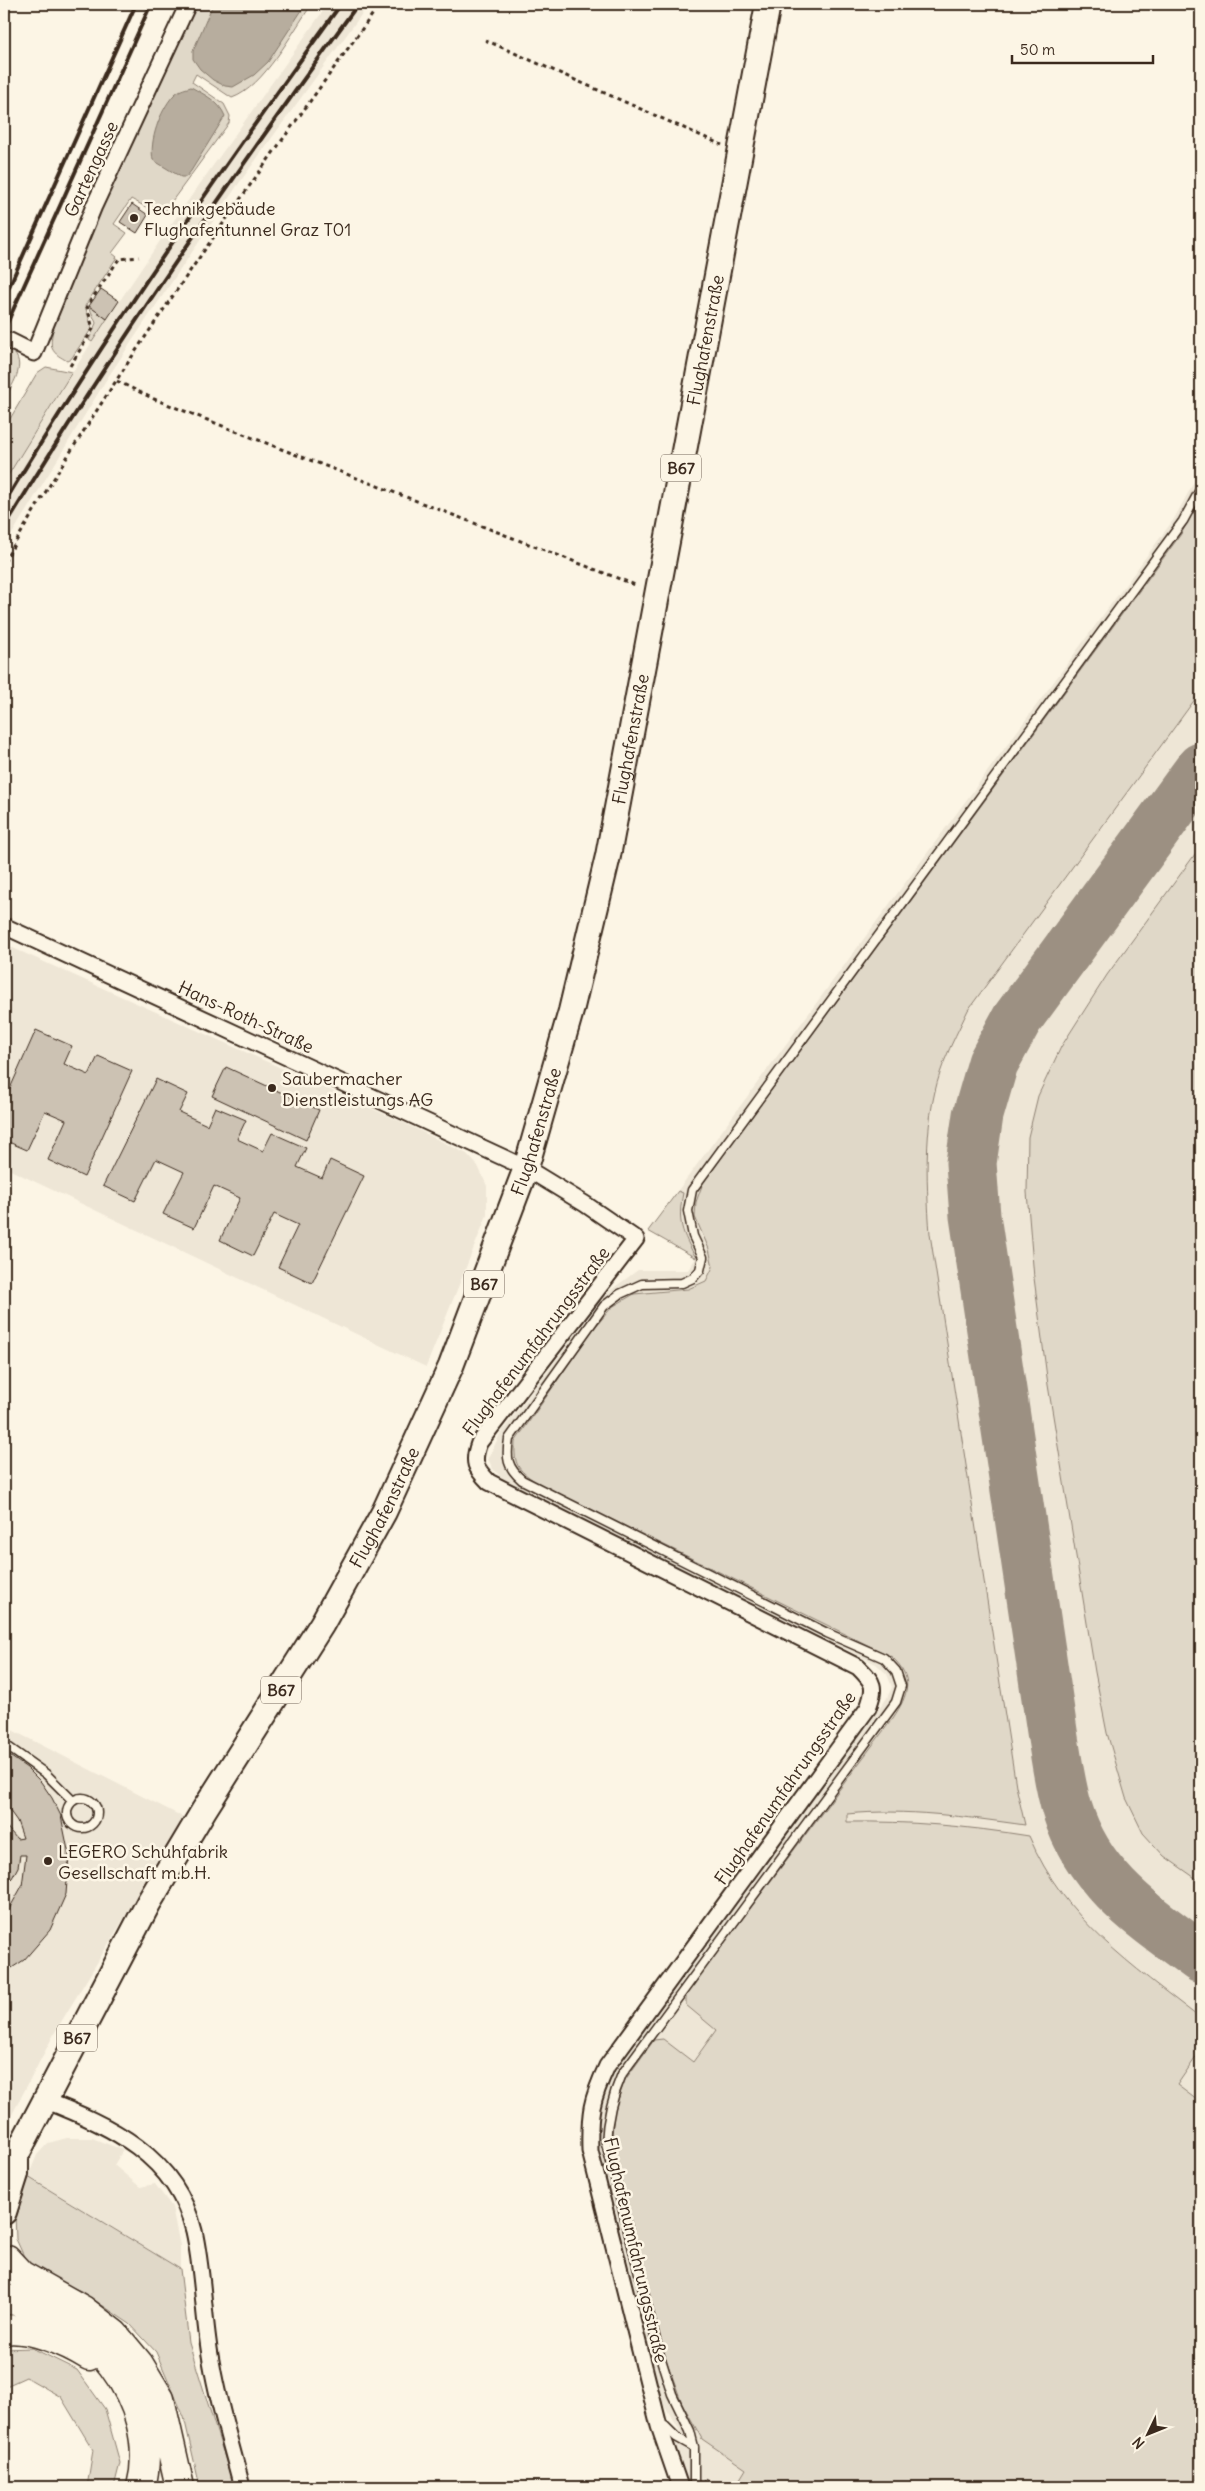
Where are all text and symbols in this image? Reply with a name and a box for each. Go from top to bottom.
scale bar [1012,32,1154,64]
text: 50 m [1020,40,1055,59]
street label: Gartengasse [59,117,123,221]
place label: Technikgebäude Flughafentunnel Graz T01 [144,197,351,241]
marker: Technikgebäude Flughafentunnel Graz T01 [128,212,140,224]
street label: Flughafenstraße [681,273,728,407]
road number: B67 [661,454,701,482]
street label: Flughafenstraße [606,672,653,806]
street label: Hans-Roth-Straße [175,976,317,1058]
street label: Flughafenstraße [505,1065,566,1199]
place label: Saubermacher Dienstleistungs AG [282,1067,433,1111]
marker: Saubermacher Dienstleistungs AG [266,1082,278,1094]
street label: Flughafenumfahrungsstraße [457,1242,615,1440]
road number: B67 [464,1270,504,1298]
street label: Flughafenstraße [344,1443,424,1572]
road number: B67 [261,1676,301,1704]
street label: Flughafenumfahrungsstraße [709,1687,861,1889]
place label: LEGERO Schuhfabrik Gesellschaft m.b.H. [58,1840,228,1884]
marker: LEGERO Schuhfabrik Gesellschaft m.b.H. [42,1855,54,1867]
road number: B67 [57,2025,97,2052]
street label: Flughafenumfahrungsstraße [599,2135,673,2365]
north arrow [1122,2408,1172,2458]
text: N [1129,2433,1148,2453]

